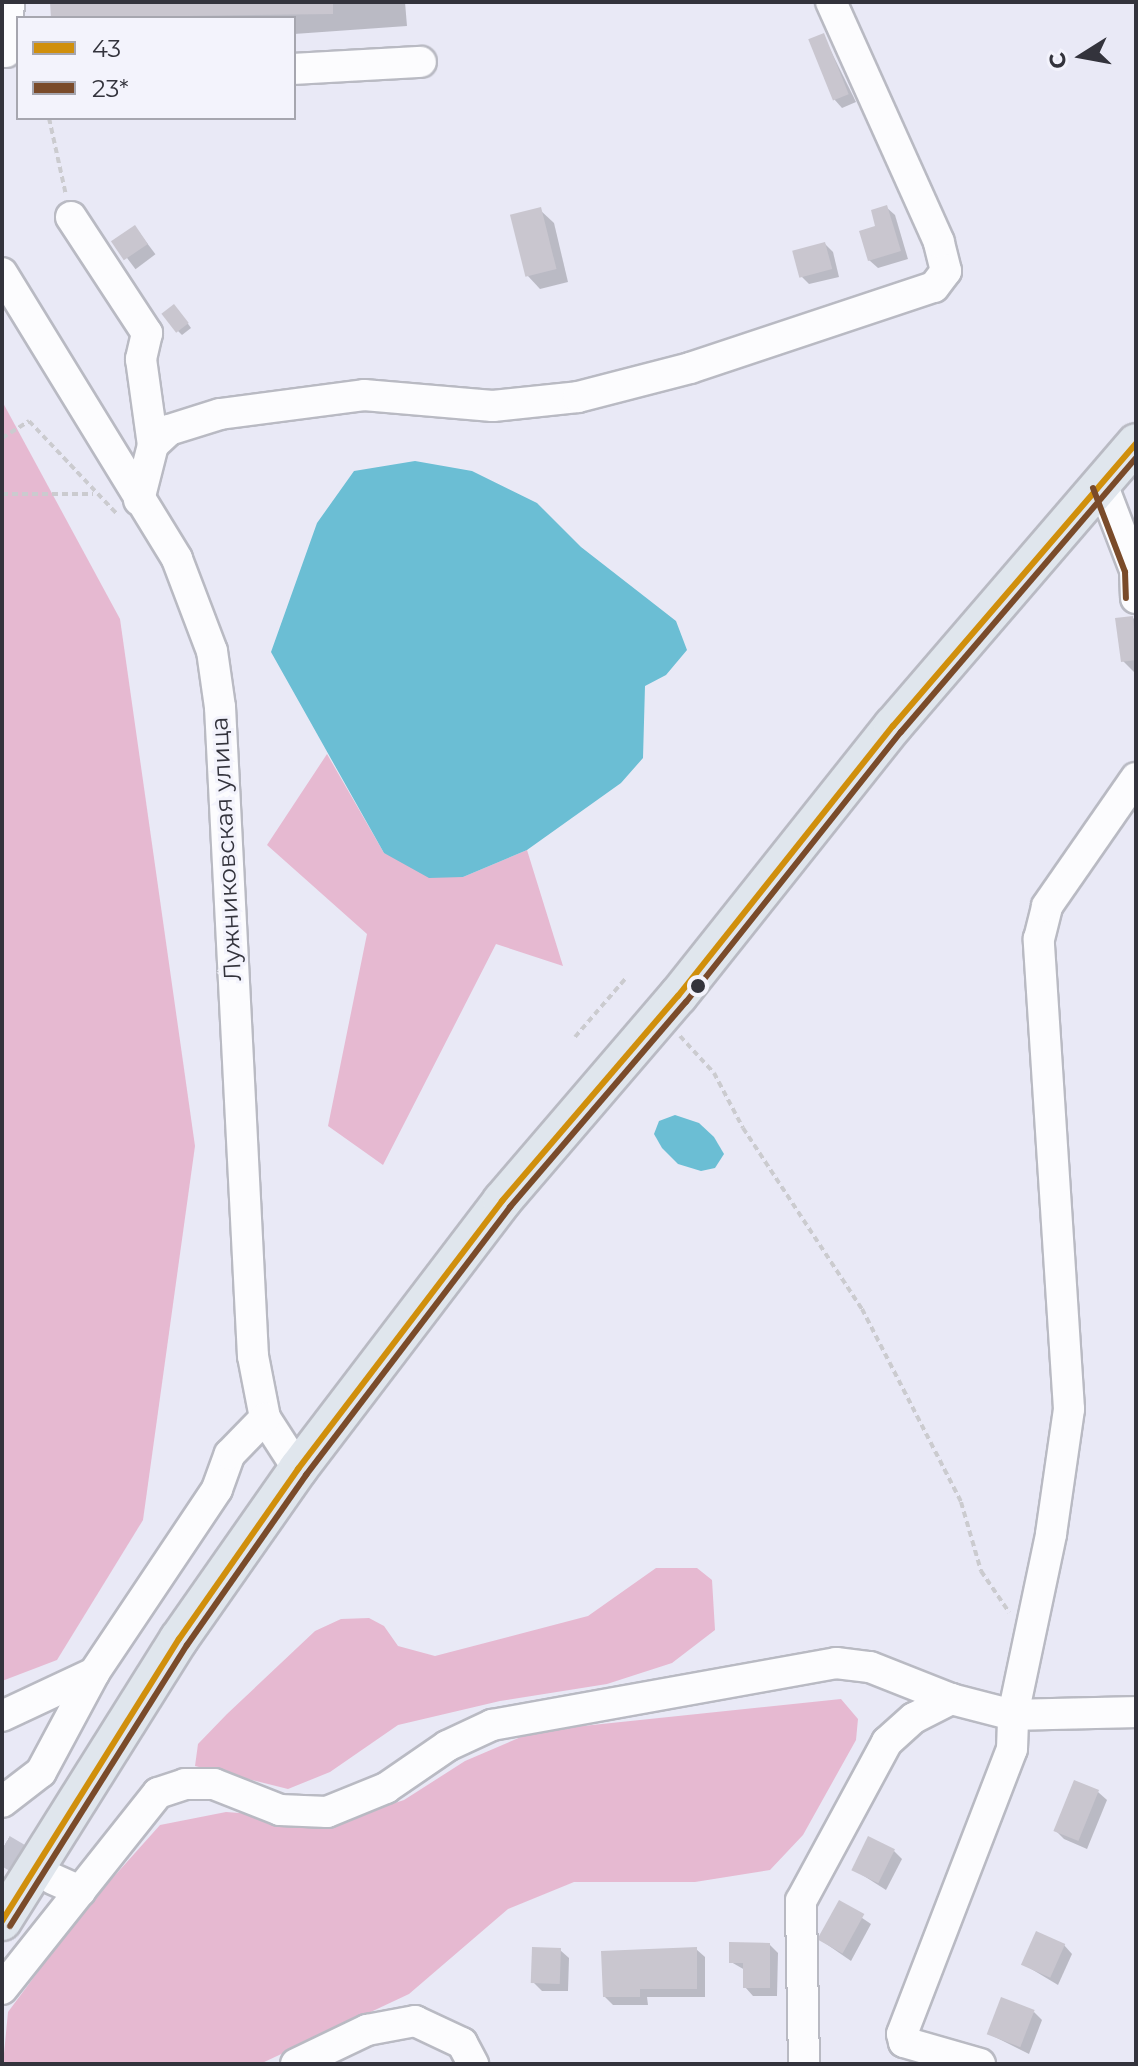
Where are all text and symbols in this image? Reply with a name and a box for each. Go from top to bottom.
legend [16,16,296,120]
north arrow [1042,16,1122,96]
text: 43 [92,34,121,63]
text: С [1043,50,1073,71]
text: 23* [92,74,128,103]
street label: Лужниковская улица [205,716,247,982]
unlabelled marker [690,978,706,994]

